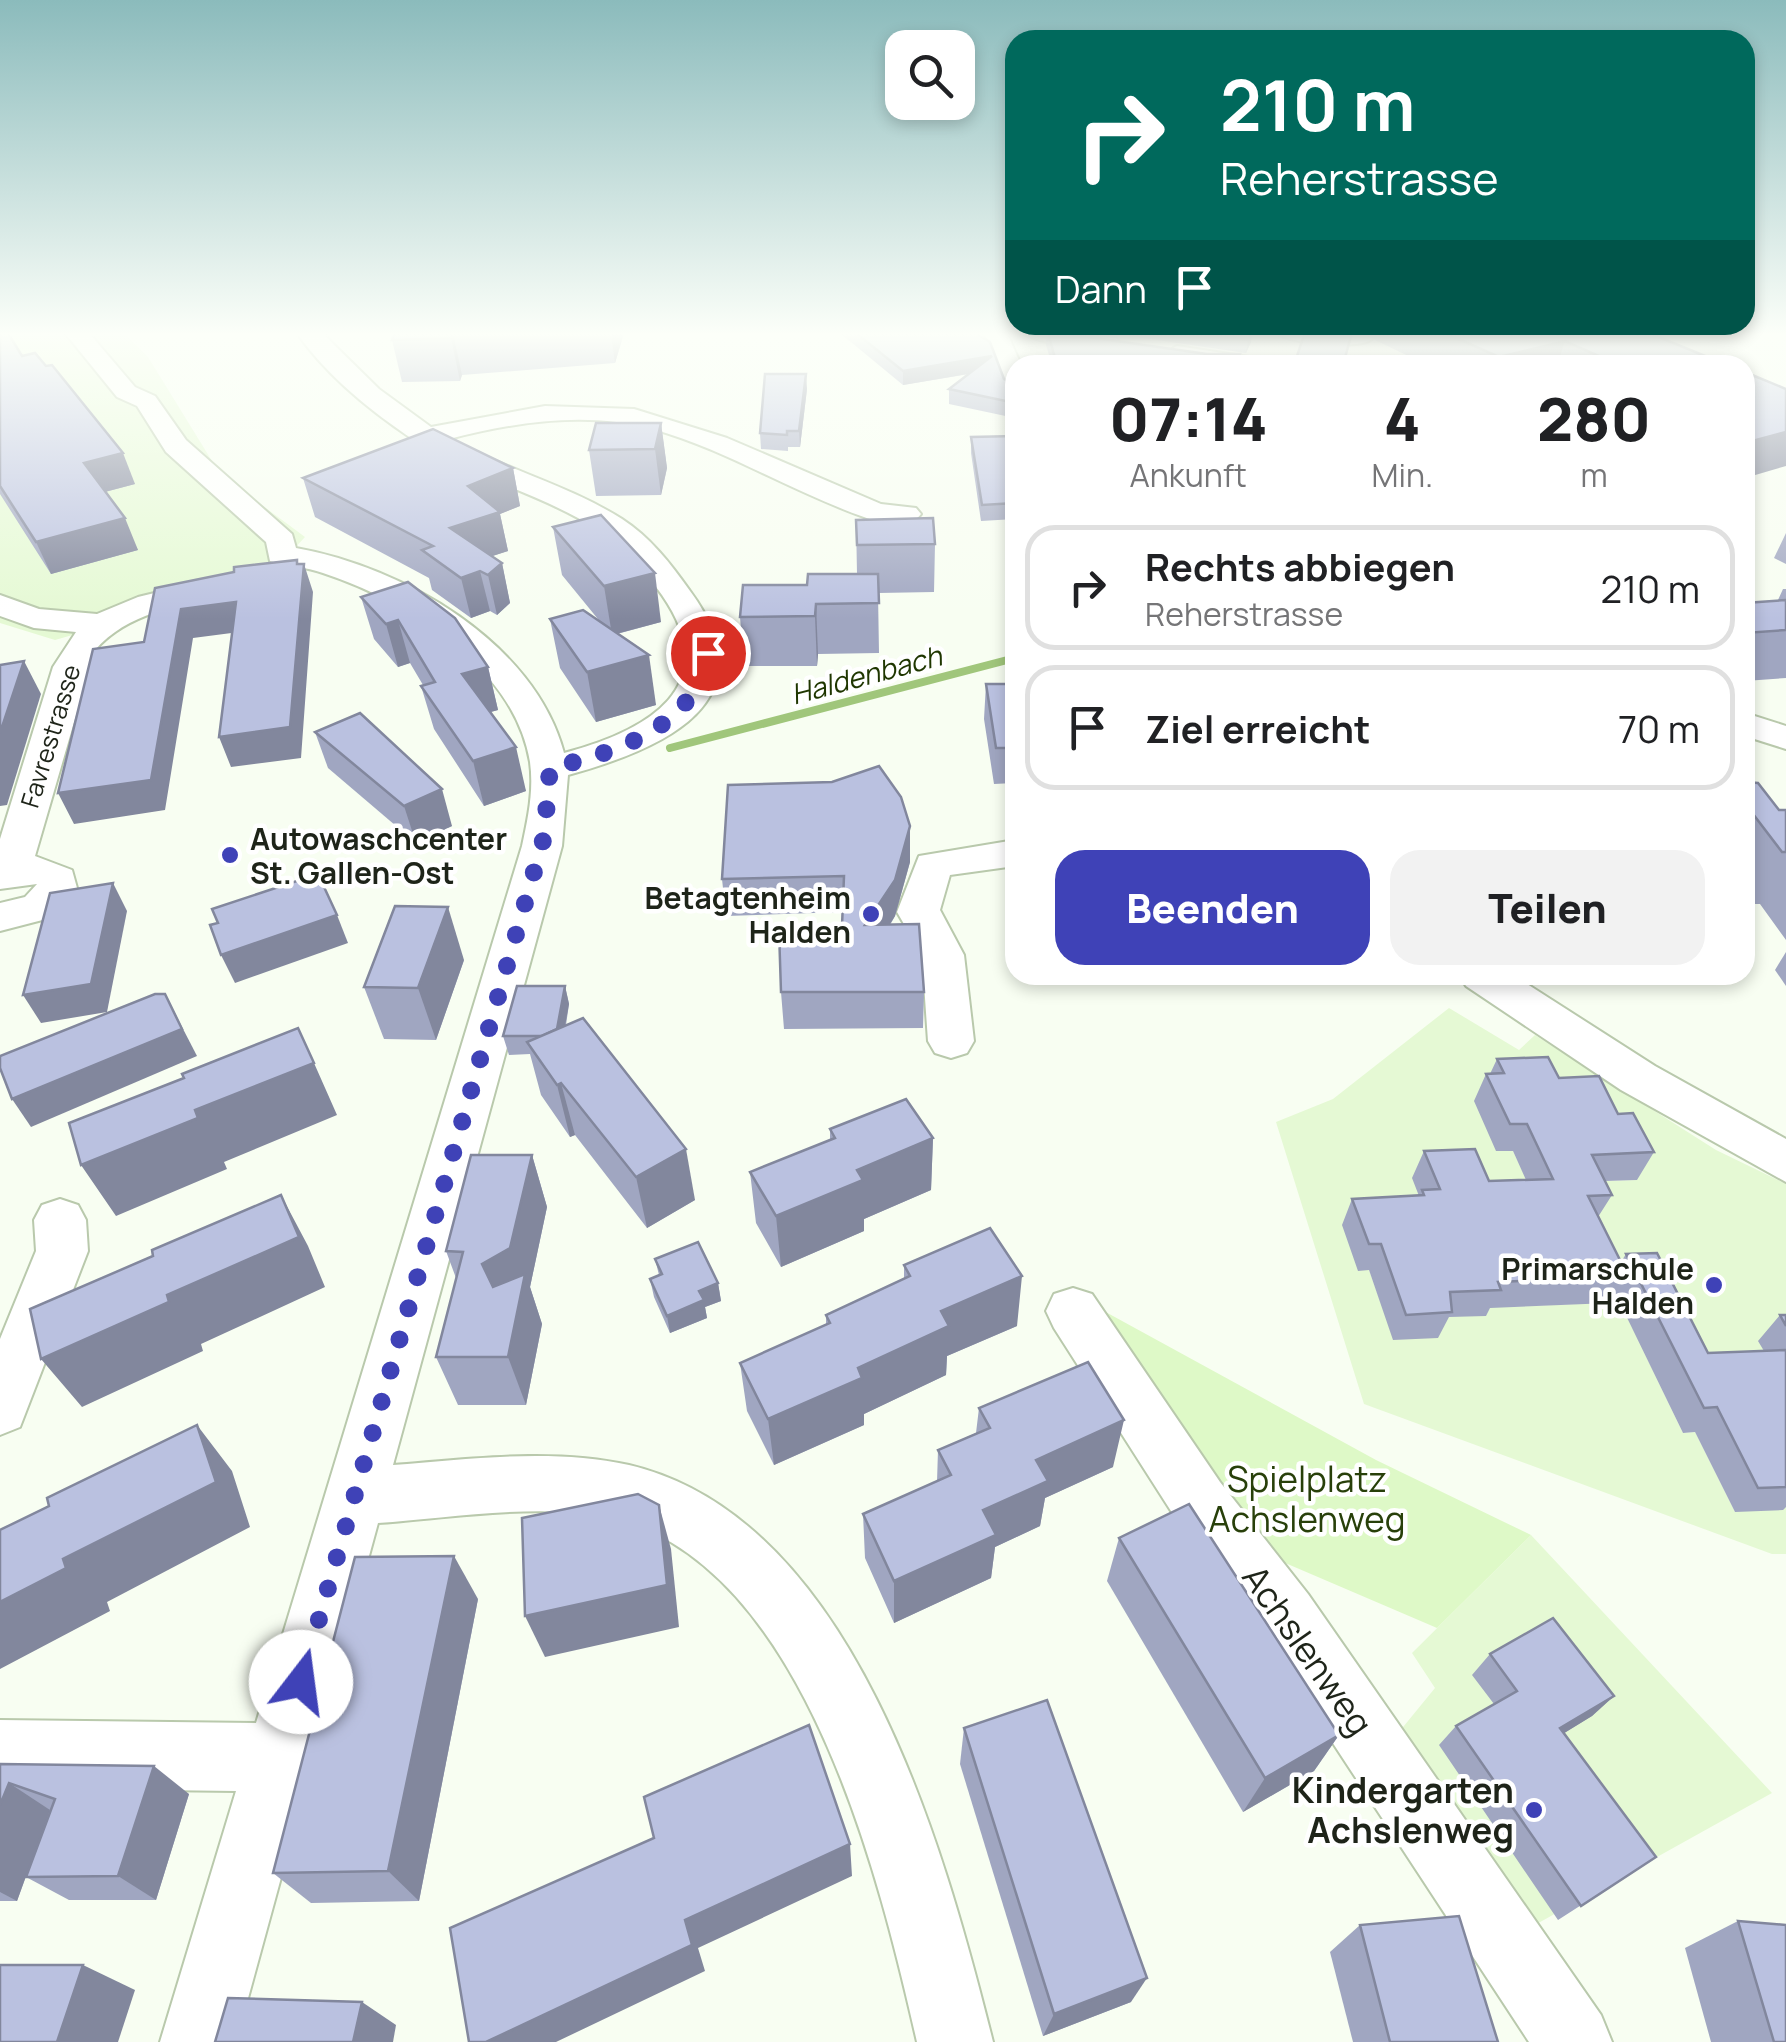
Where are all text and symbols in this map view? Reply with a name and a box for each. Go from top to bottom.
map controls [885,30,975,120]
button: search [885,30,975,120]
text: 210 m [1220,56,1415,152]
icon: right [1055,70,1185,200]
text: Reherstrasse [1220,147,1499,209]
icon: arrive [1167,260,1222,315]
text: Dann [1055,262,1147,314]
text: 07:14 [1109,377,1268,459]
text: 4 [1384,377,1421,459]
text: 280 [1537,377,1651,459]
text: Ankunft [1130,453,1247,497]
text: Min. [1372,453,1433,497]
text: m [1580,453,1608,497]
text: Rechts abbiegen [1145,540,1455,592]
icon: right [1060,560,1115,615]
text: 210 m [1601,562,1700,614]
text: Reherstrasse [1145,592,1343,636]
pin [666,611,751,696]
icon: arrive [681,626,736,681]
water label: Haldenbach [786,635,947,712]
street label: Favrestrasse [12,660,88,812]
icon: arrive [1060,700,1115,755]
text: Ziel erreicht [1145,702,1370,754]
text: 70 m [1618,702,1700,754]
place label: Autowaschcenter St. Gallen-Ost [250,818,507,893]
marker: Autowaschcenter St. Gallen-Ost [219,844,241,866]
button: Beenden [1055,850,1370,965]
button: Teilen [1390,850,1705,965]
place label: Betagtenheim Halden [645,877,851,952]
marker: Betagtenheim Halden [860,903,882,925]
place label: Primarschule Halden [1501,1248,1694,1323]
marker: Primarschule Halden [1703,1274,1725,1296]
park label: Spielplatz Achslenweg [1209,1455,1405,1543]
street label: Achslenweg [1232,1556,1384,1744]
position arrow [249,1630,353,1734]
place label: Kindergarten Achslenweg [1292,1766,1514,1854]
marker: Kindergarten Achslenweg [1523,1799,1545,1821]

